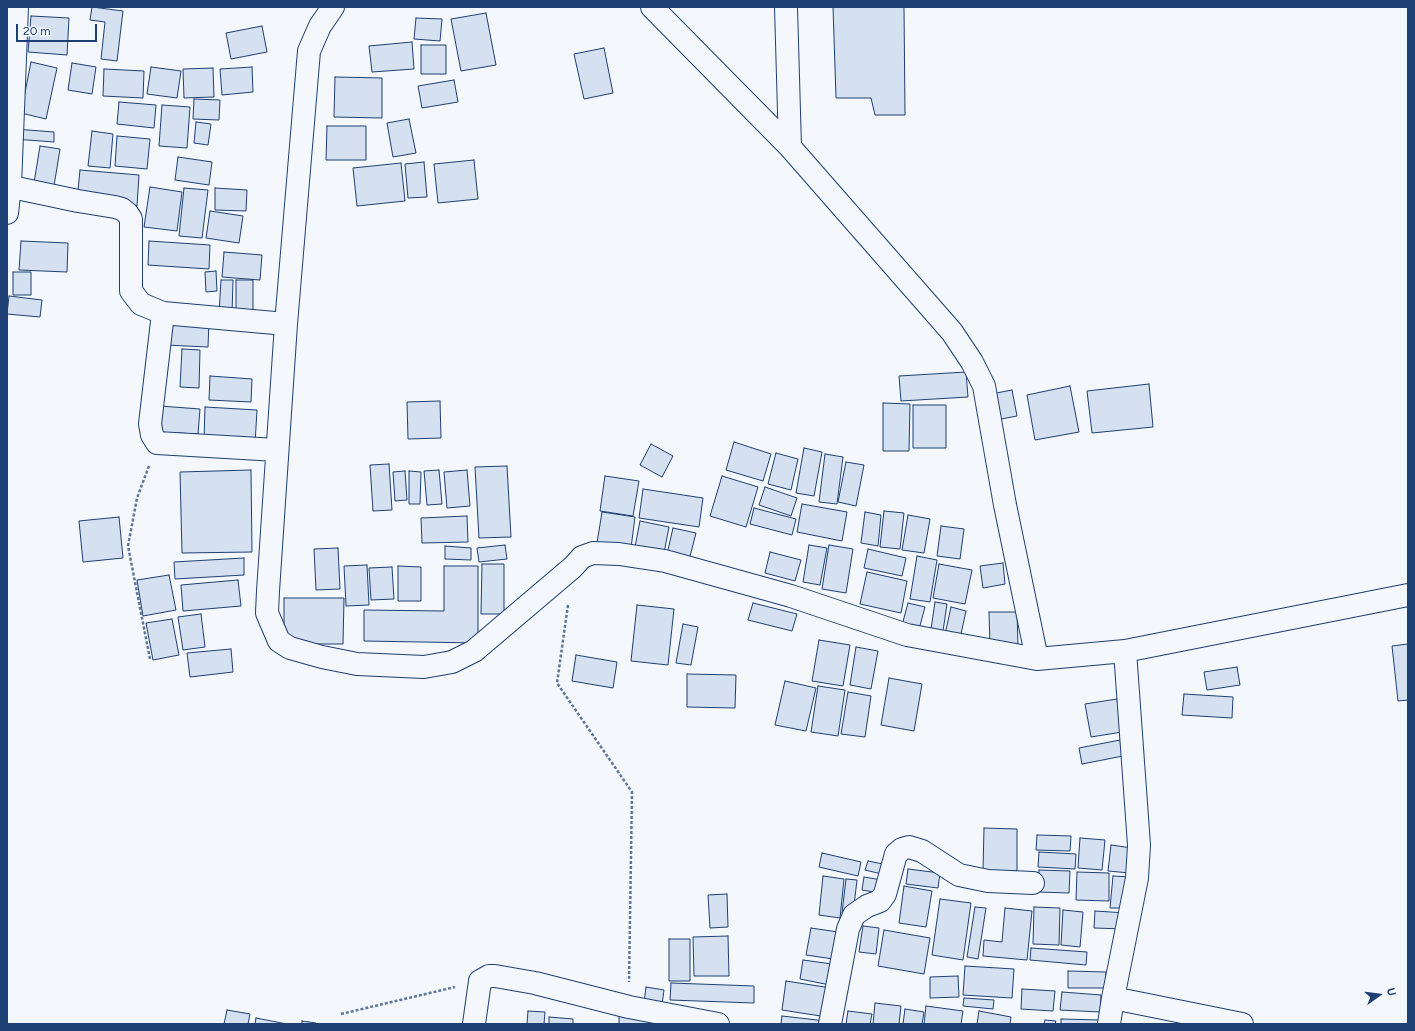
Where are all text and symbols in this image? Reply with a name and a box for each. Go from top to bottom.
scale bar [18,16,99,42]
text: 20 m [23,24,51,38]
north arrow [1359,975,1399,1015]
text: U [1384,987,1398,997]

